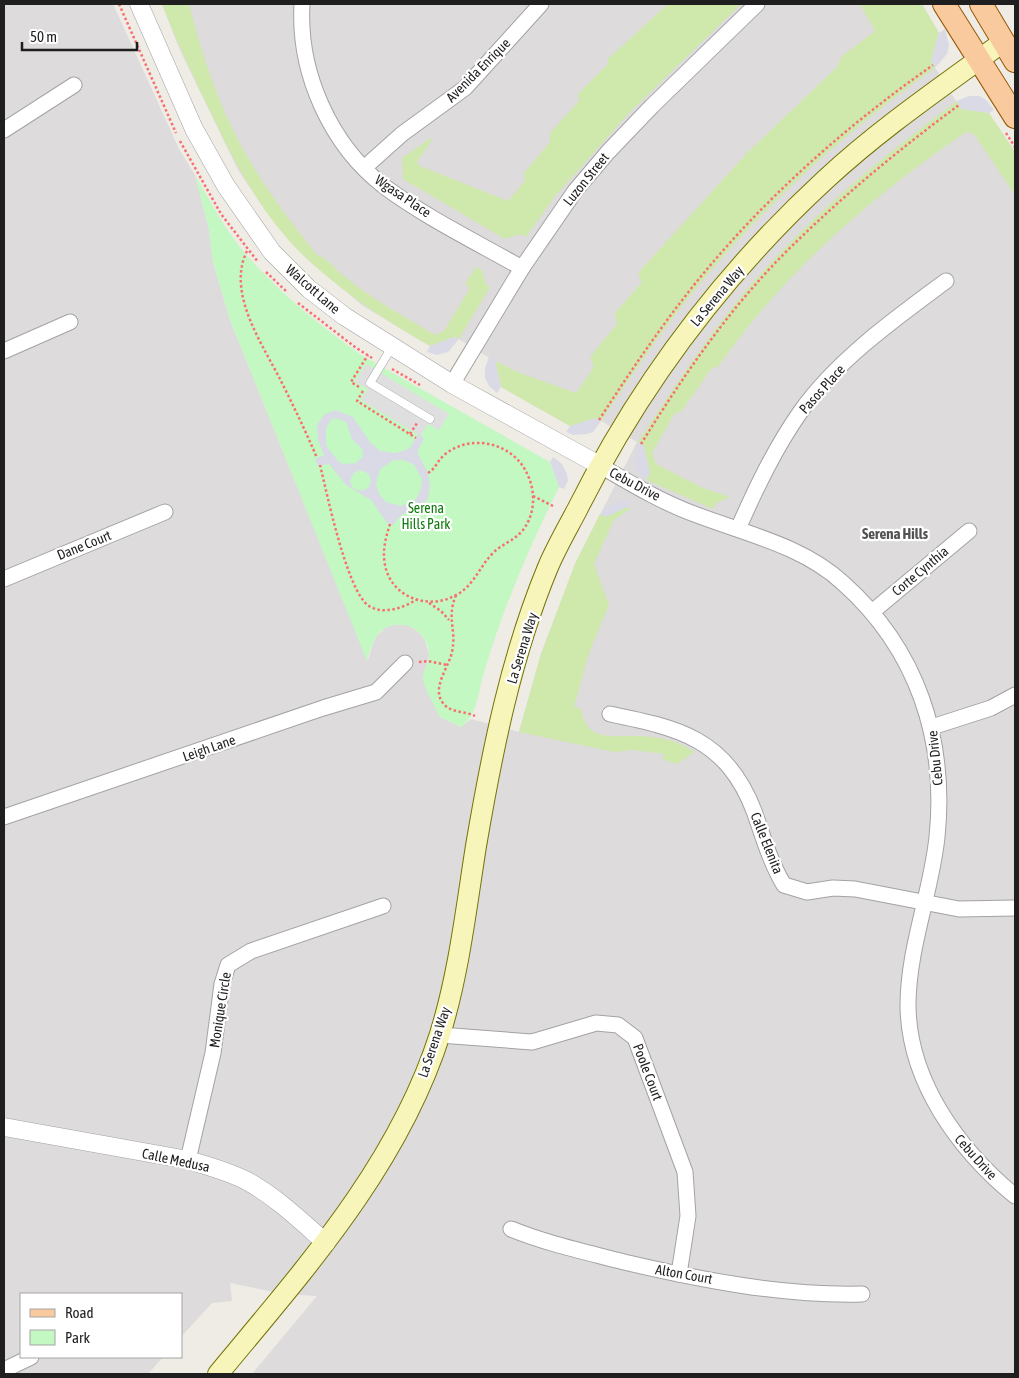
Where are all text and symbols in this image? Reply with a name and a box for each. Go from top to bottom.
scale bar [22,20,138,52]
text: 50 m [30,28,57,45]
street label: Avenida Enrique [443,35,513,105]
street label: Luzon Street [560,149,612,209]
street label: Wgasa Place [372,171,434,221]
street label: Walcott Lane [283,261,343,317]
street label: La Serena Way [687,262,747,329]
street label: Pasos Place [796,361,848,417]
street label: Cebu Drive [607,464,663,504]
park label: Serena Hills Park [401,500,451,532]
district label: Serena Hills [862,525,929,542]
street label: Dane Court [55,527,113,563]
street label: Corte Cynthia [889,543,951,599]
street label: La Serena Way [504,610,541,686]
street label: Cebu Drive [924,730,946,786]
street label: Leigh Lane [180,732,238,764]
street label: Calle Elenita [747,810,787,876]
street label: Monique Circle [206,971,234,1049]
street label: La Serena Way [414,1004,454,1079]
street label: Poole Court [630,1041,666,1103]
street label: Cebu Drive [952,1131,1000,1183]
street label: Calle Medusa [141,1145,211,1175]
street label: Alton Court [654,1261,714,1287]
legend [20,1293,182,1358]
text: Road [65,1304,94,1321]
text: Park [65,1329,90,1346]

